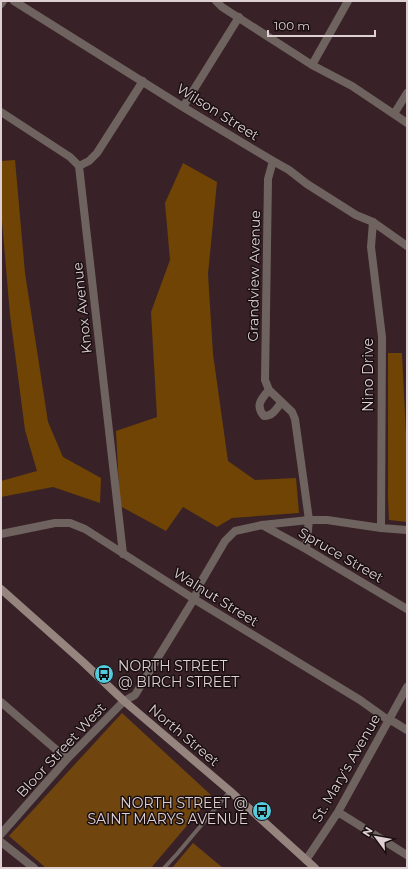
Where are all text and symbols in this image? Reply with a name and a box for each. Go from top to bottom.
scale bar [268,12,375,38]
text: 100 m [274,18,310,33]
street label: Wilson Street [173,79,263,145]
street label: Grandview Avenue [244,210,264,342]
street label: Knox Avenue [68,261,96,355]
street label: Nino Drive [359,338,377,412]
street label: Spruce Street [295,523,387,587]
street label: Walnut Street [170,564,262,631]
place label: NORTH STREET @ BIRCH STREET [118,657,239,691]
bus stop icon: NORTH STREET @ BIRCH STREET [93,663,115,685]
street label: Bloor Street West [13,699,110,801]
street label: North Street [145,700,223,770]
street label: St. Mary's Avenue [308,711,384,825]
place label: NORTH STREET @ SAINT MARYS AVENUE [87,794,248,828]
bus stop icon: NORTH STREET @ SAINT MARYS AVENUE [251,800,273,822]
north arrow [356,817,396,857]
text: N [359,824,376,839]

